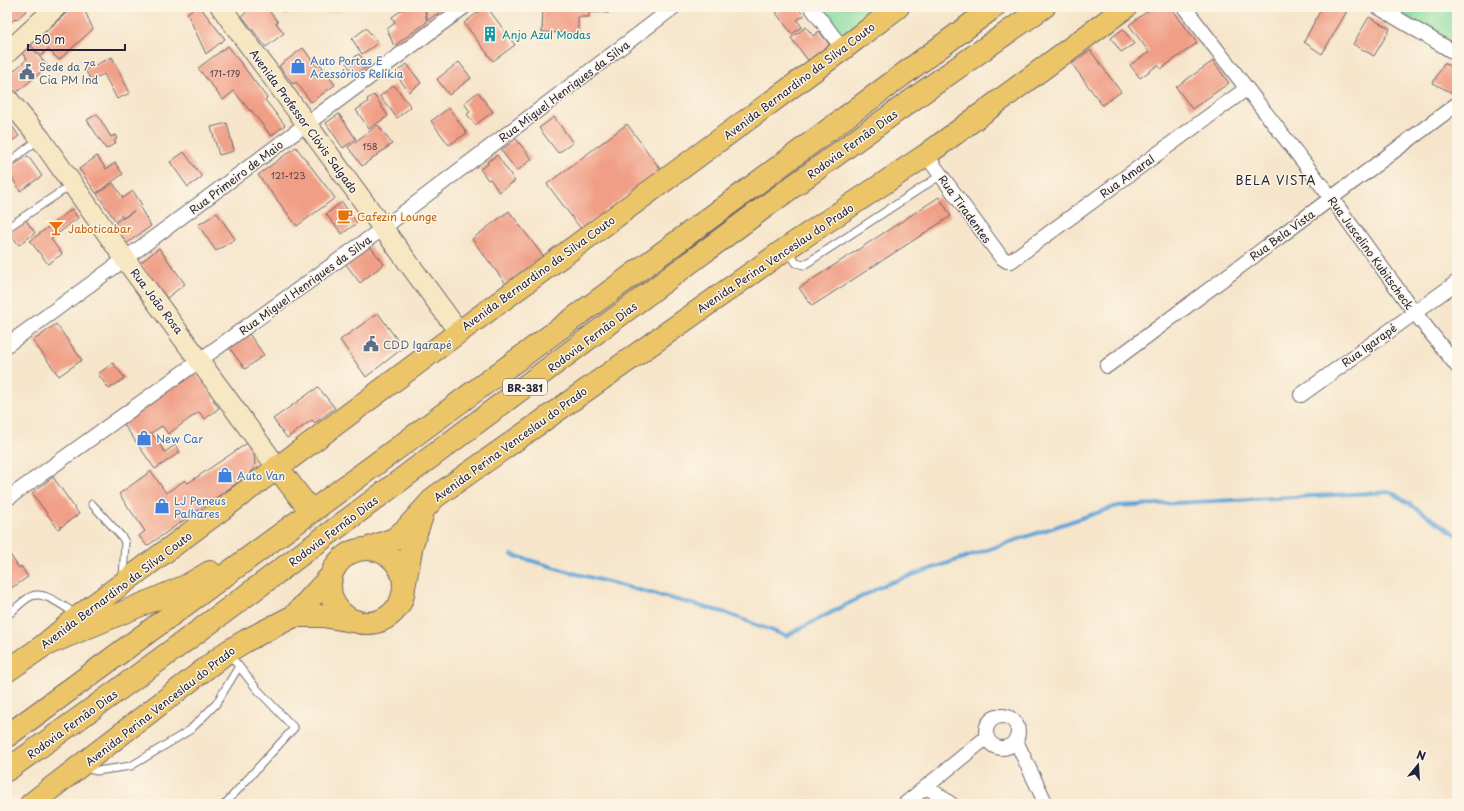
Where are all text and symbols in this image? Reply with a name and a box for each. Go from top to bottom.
street label: Avenida Bernardino da Silva Couto [720,18,878,144]
building icon: Anjo Azul Modas [481,25,499,43]
scale bar [28,26,125,52]
place label: Anjo Azul Modas [502,26,591,43]
text: 50 m [34,30,65,48]
street label: Rua Miguel Henriques da Silva [495,36,633,146]
street label: Avenida Professor Clóvis Salgado [246,45,362,197]
place label: Auto Portas E Acessórios Relíkia [310,52,404,82]
shop icon: Auto Portas E Acessórios Relíkia [289,57,307,75]
place label: Sede da 7ª Cia PM Ind [39,58,99,88]
public building icon: Sede da 7ª Cia PM Ind [18,63,36,81]
house number: 171-179 [210,66,240,80]
street label: Rodovia Fernão Dias [803,105,901,183]
street label: Rua Primeiro de Maio [185,136,287,218]
house number: 158 [362,139,378,153]
street label: Rua Amaral [1096,150,1158,202]
house number: 121-123 [271,168,305,182]
street label: Rua Tiradentes [934,171,996,247]
district label: BELA VISTA [1235,171,1317,189]
street label: Rua Juscelino Kubitscheck [1324,193,1418,313]
street label: Avenida Perina Venceslau do Prado [693,199,857,317]
street label: Rua Bela Vista [1246,205,1318,265]
cafe icon: Cafezin Lounge [336,207,354,225]
place label: Cafezin Lounge [357,208,437,225]
street label: Avenida Bernardino da Silva Couto [458,212,618,334]
bar icon: Jaboticabar [47,219,65,237]
place label: Jaboticabar [68,220,132,237]
street label: Rua Miguel Henriques da Silva [235,231,375,339]
street label: Rua João Rosa [127,265,187,338]
street label: Rodovia Fernão Dias [544,298,640,376]
street label: Rua Igarapé [1338,319,1400,371]
public building icon: CDD Igarapé [362,335,380,353]
place label: CDD Igarapé [383,336,452,353]
road number: BR-381 [503,379,547,395]
street label: Avenida Perina Venceslau do Prado [430,382,590,506]
shop icon: New Car [135,429,153,447]
place label: New Car [156,430,203,447]
shop icon: Auto Van [216,466,234,484]
place label: Auto Van [237,467,285,484]
place label: LJ Peneus Palhares [174,492,226,522]
street label: Rodovia Fernão Dias [285,492,381,570]
shop icon: LJ Peneus Palhares [153,497,171,515]
street label: Avenida Bernardino da Silva Couto [37,527,195,653]
street label: Avenida Perina Venceslau do Prado [81,642,239,770]
street label: Rodovia Fernão Dias [23,685,121,763]
north arrow [1398,745,1438,785]
text: N [1414,746,1428,765]

